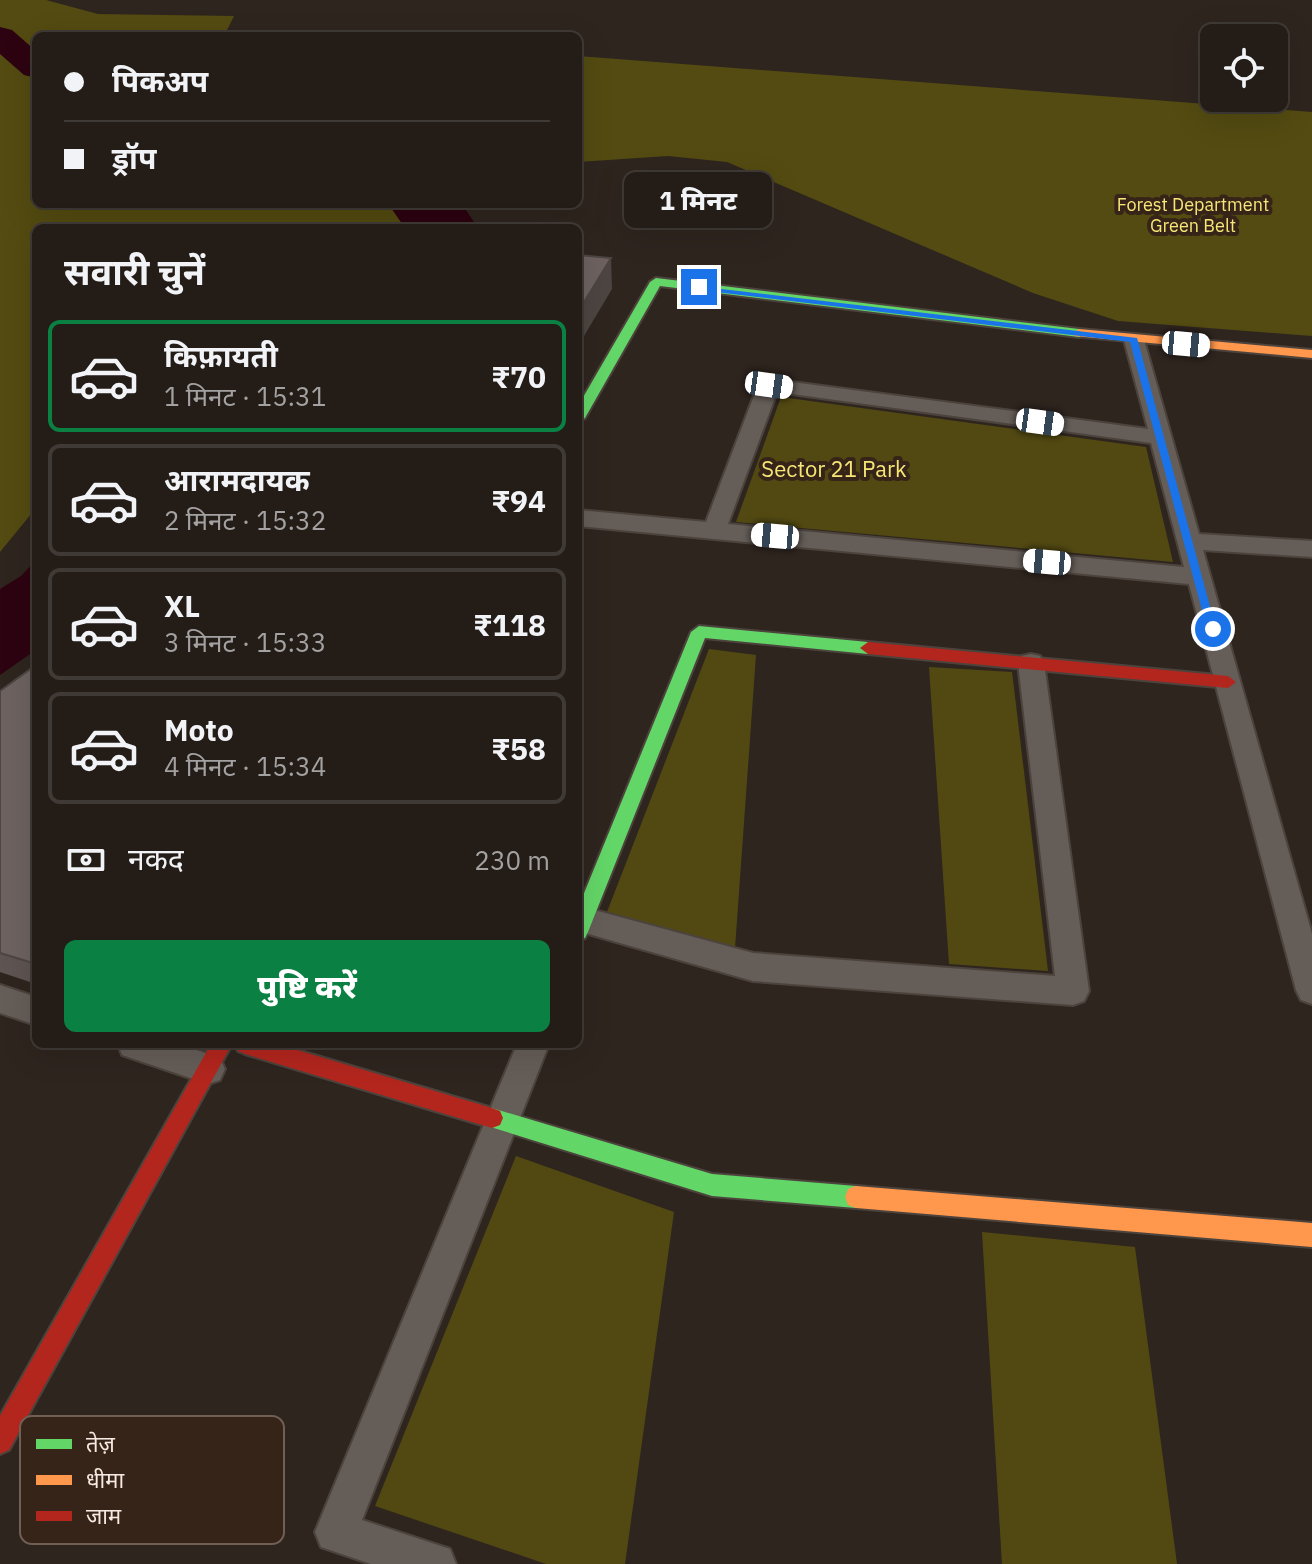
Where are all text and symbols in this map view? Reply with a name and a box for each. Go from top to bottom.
map controls [1200,24,1288,112]
button: locate [1200,24,1288,112]
text: पिकअप [112,61,208,100]
text: ड्रॉप [112,138,156,177]
callout: 1 मिनट [625,171,773,227]
text: 1 मिनट [659,183,737,217]
park label: Forest Department Green Belt [1117,193,1269,237]
text: सवारी चुनें [64,248,205,295]
route end [681,269,717,305]
car [1161,330,1211,358]
text: किफ़ायती [164,336,278,375]
icon: car [68,340,140,412]
text: ₹70 [491,357,546,396]
car [744,370,794,400]
text: 1 मिनट · 15:31 [164,379,326,413]
car [1015,407,1065,437]
park label: Sector 21 Park [761,454,907,483]
text: आरामदायक [164,460,310,499]
icon: car [68,464,140,536]
text: ₹94 [491,481,546,520]
text: 2 मिनट · 15:32 [164,503,326,537]
car [750,522,800,550]
car [1022,548,1072,576]
text: XL [164,586,200,625]
icon: car [68,588,140,660]
text: ₹118 [473,605,546,644]
route start [1195,611,1231,647]
text: 3 मिनट · 15:33 [164,625,326,659]
text: Moto [164,710,234,749]
icon: car [68,712,140,784]
text: ₹58 [491,729,546,768]
text: 4 मिनट · 15:34 [164,749,326,783]
icon: cash [64,838,108,882]
text: नकद [128,839,184,878]
text: 230 m [474,843,550,877]
button: पुष्टि करें [64,940,550,1032]
legend [20,1416,284,1544]
text: तेज़ [86,1429,116,1458]
text: धीमा [86,1465,124,1494]
text: जाम [86,1501,122,1530]

